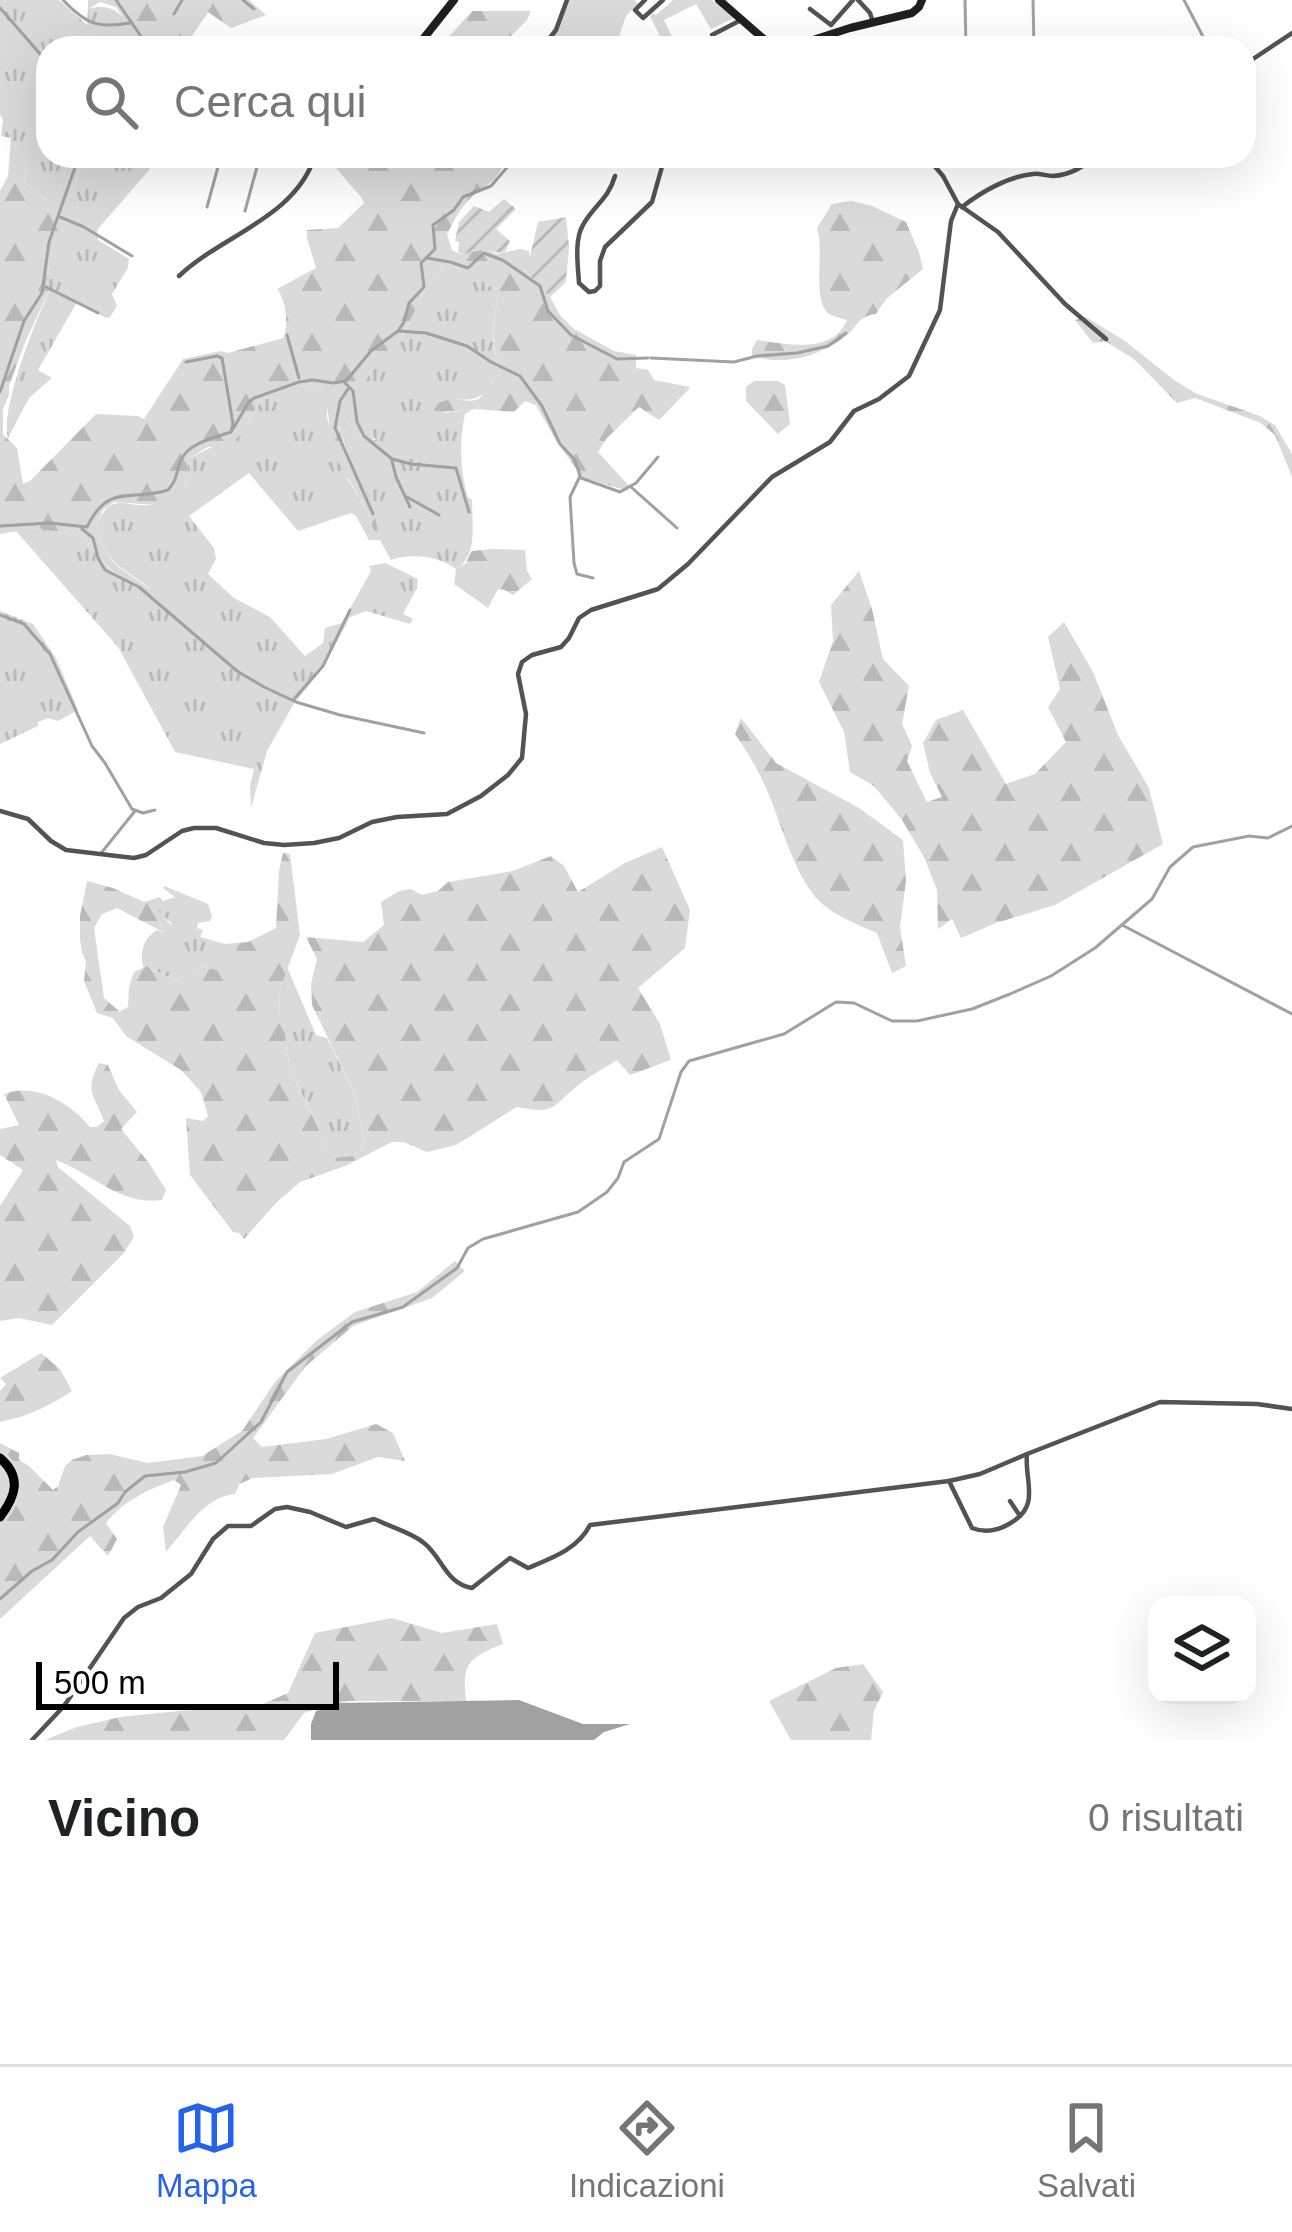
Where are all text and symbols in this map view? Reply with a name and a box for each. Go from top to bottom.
search box [36,36,1256,168]
icon: search [78,69,144,135]
text: Cerca qui [174,76,367,127]
map controls [1148,1596,1256,1704]
button: layers [1148,1596,1256,1704]
scale bar [36,1656,339,1709]
text: 500 m [54,1664,146,1701]
text: Vicino [48,1790,200,1847]
text: 0 risultati [1088,1796,1244,1839]
tab: Mappa [156,2095,257,2205]
tab: Indicazioni [569,2095,725,2205]
tab: Salvati [1037,2095,1136,2205]

